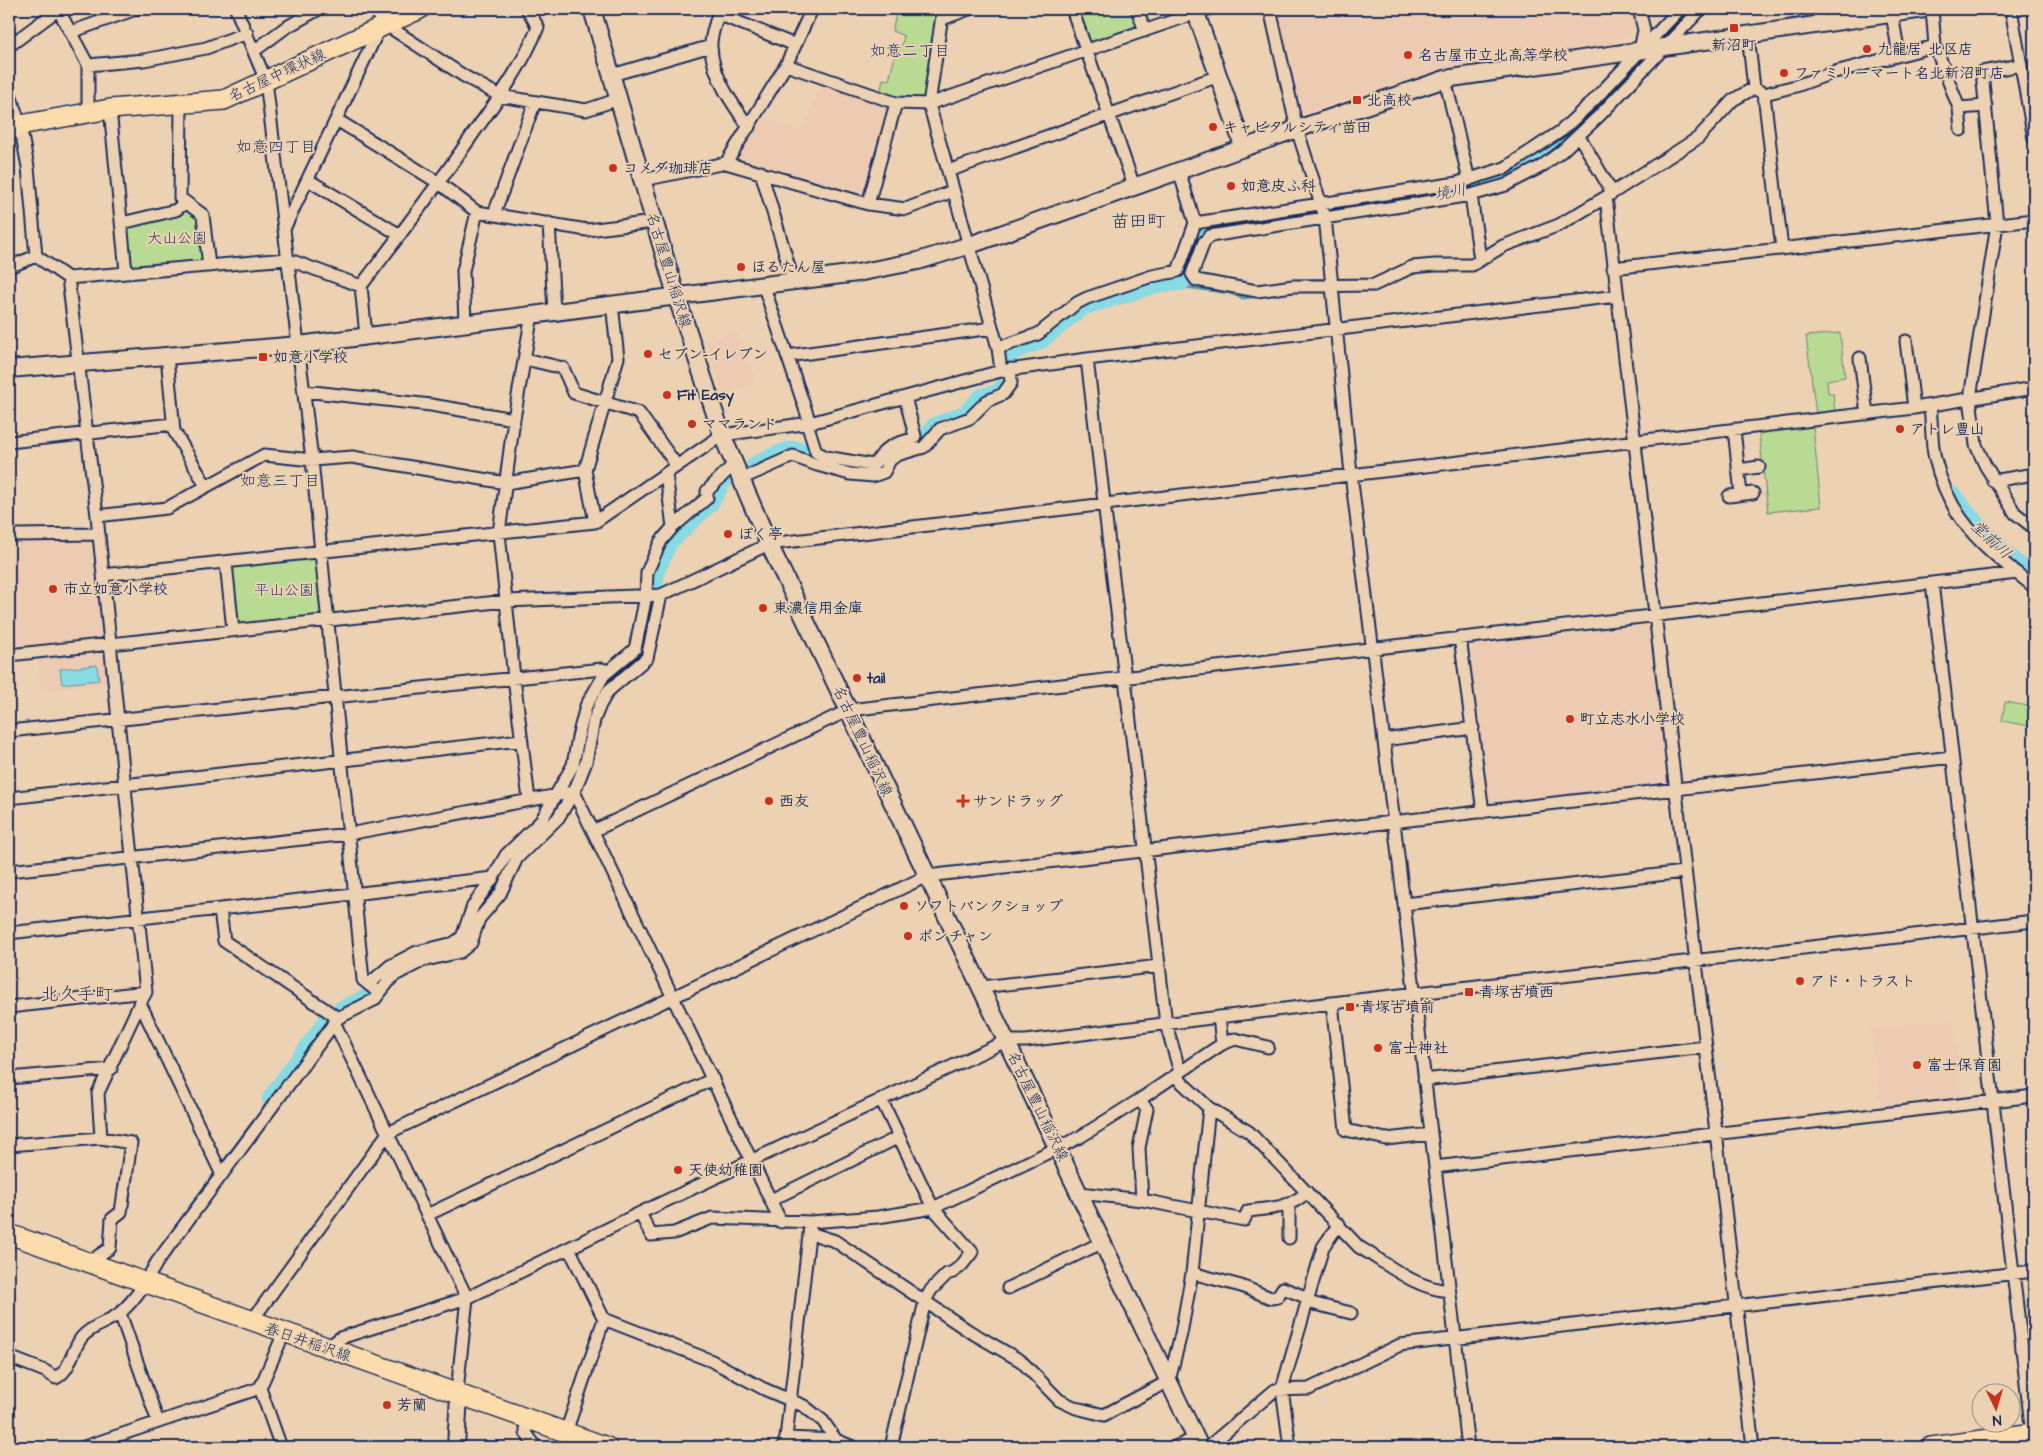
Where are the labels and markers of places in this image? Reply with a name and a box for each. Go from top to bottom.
marker: 新沼町 [1728,22,1740,34]
place label: 新沼町 [1711,35,1757,56]
place label: 九龍居 北区店 [1877,39,1973,60]
marker: 九龍居 北区店 [1861,43,1873,55]
place label: 名古屋市立北高等学校 [1418,45,1568,66]
marker: 名古屋市立北高等学校 [1402,49,1414,61]
place label: ファミリーマート名北新沼町店 [1794,63,2005,84]
marker: ファミリーマート名北新沼町店 [1778,67,1790,79]
place label: 北高校 [1367,90,1412,111]
marker: 北高校 [1351,94,1363,106]
place label: キャピタルシティ苗田 [1223,117,1372,138]
marker: キャピタルシティ苗田 [1207,121,1219,133]
place label: コメダ珈琲店 [623,158,713,179]
marker: コメダ珈琲店 [607,162,619,174]
place label: 如意皮ふ科 [1241,176,1316,197]
marker: 如意皮ふ科 [1225,180,1237,192]
place label: ほるたん屋 [751,257,826,278]
marker: ほるたん屋 [735,261,747,273]
place label: セブン-イレブン [658,344,768,365]
place label: 如意小学校 [273,347,348,368]
marker: セブン-イレブン [642,348,654,360]
marker: 如意小学校 [257,351,269,363]
place label: Fit Easy [677,385,735,407]
marker: Fit Easy [661,389,673,401]
place label: ママランド [702,414,777,435]
marker: ママランド [686,418,698,430]
place label: アトレ豊山 [1910,419,1985,440]
marker: アトレ豊山 [1894,423,1906,435]
place label: ぼく亭 [738,524,783,545]
marker: ぼく亭 [722,528,734,540]
place label: 市立如意小学校 [63,579,168,600]
marker: 市立如意小学校 [47,583,59,595]
place label: 東濃信用金庫 [773,598,863,619]
marker: 東濃信用金庫 [757,602,769,614]
place label: tail [866,668,886,689]
marker: tail [851,672,863,684]
place label: 町立志水小学校 [1580,709,1685,730]
marker: 町立志水小学校 [1564,713,1576,725]
place label: 西友 [779,791,809,812]
place label: サンドラッグ [973,791,1063,812]
marker: 西友 [763,795,775,807]
marker: サンドラッグ [957,795,969,807]
place label: ソフトバンクショップ [914,896,1063,917]
marker: ソフトバンクショップ [898,900,910,912]
place label: ポンチャン [918,926,993,947]
marker: ポンチャン [902,930,914,942]
place label: アド・トラスト [1810,971,1916,992]
marker: アド・トラスト [1794,975,1806,987]
place label: 青塚古墳西 [1479,982,1554,1003]
marker: 青塚古墳西 [1463,986,1475,998]
place label: 青塚古墳前 [1360,997,1435,1018]
marker: 青塚古墳前 [1344,1001,1356,1013]
place label: 富士神社 [1388,1038,1448,1059]
marker: 富士神社 [1372,1042,1384,1054]
place label: 富士保育園 [1927,1055,2002,1076]
marker: 富士保育園 [1911,1059,1923,1071]
place label: 天使幼稚園 [688,1160,763,1181]
marker: 天使幼稚園 [672,1164,684,1176]
place label: 芳蘭 [397,1395,427,1416]
marker: 芳蘭 [381,1399,393,1411]

